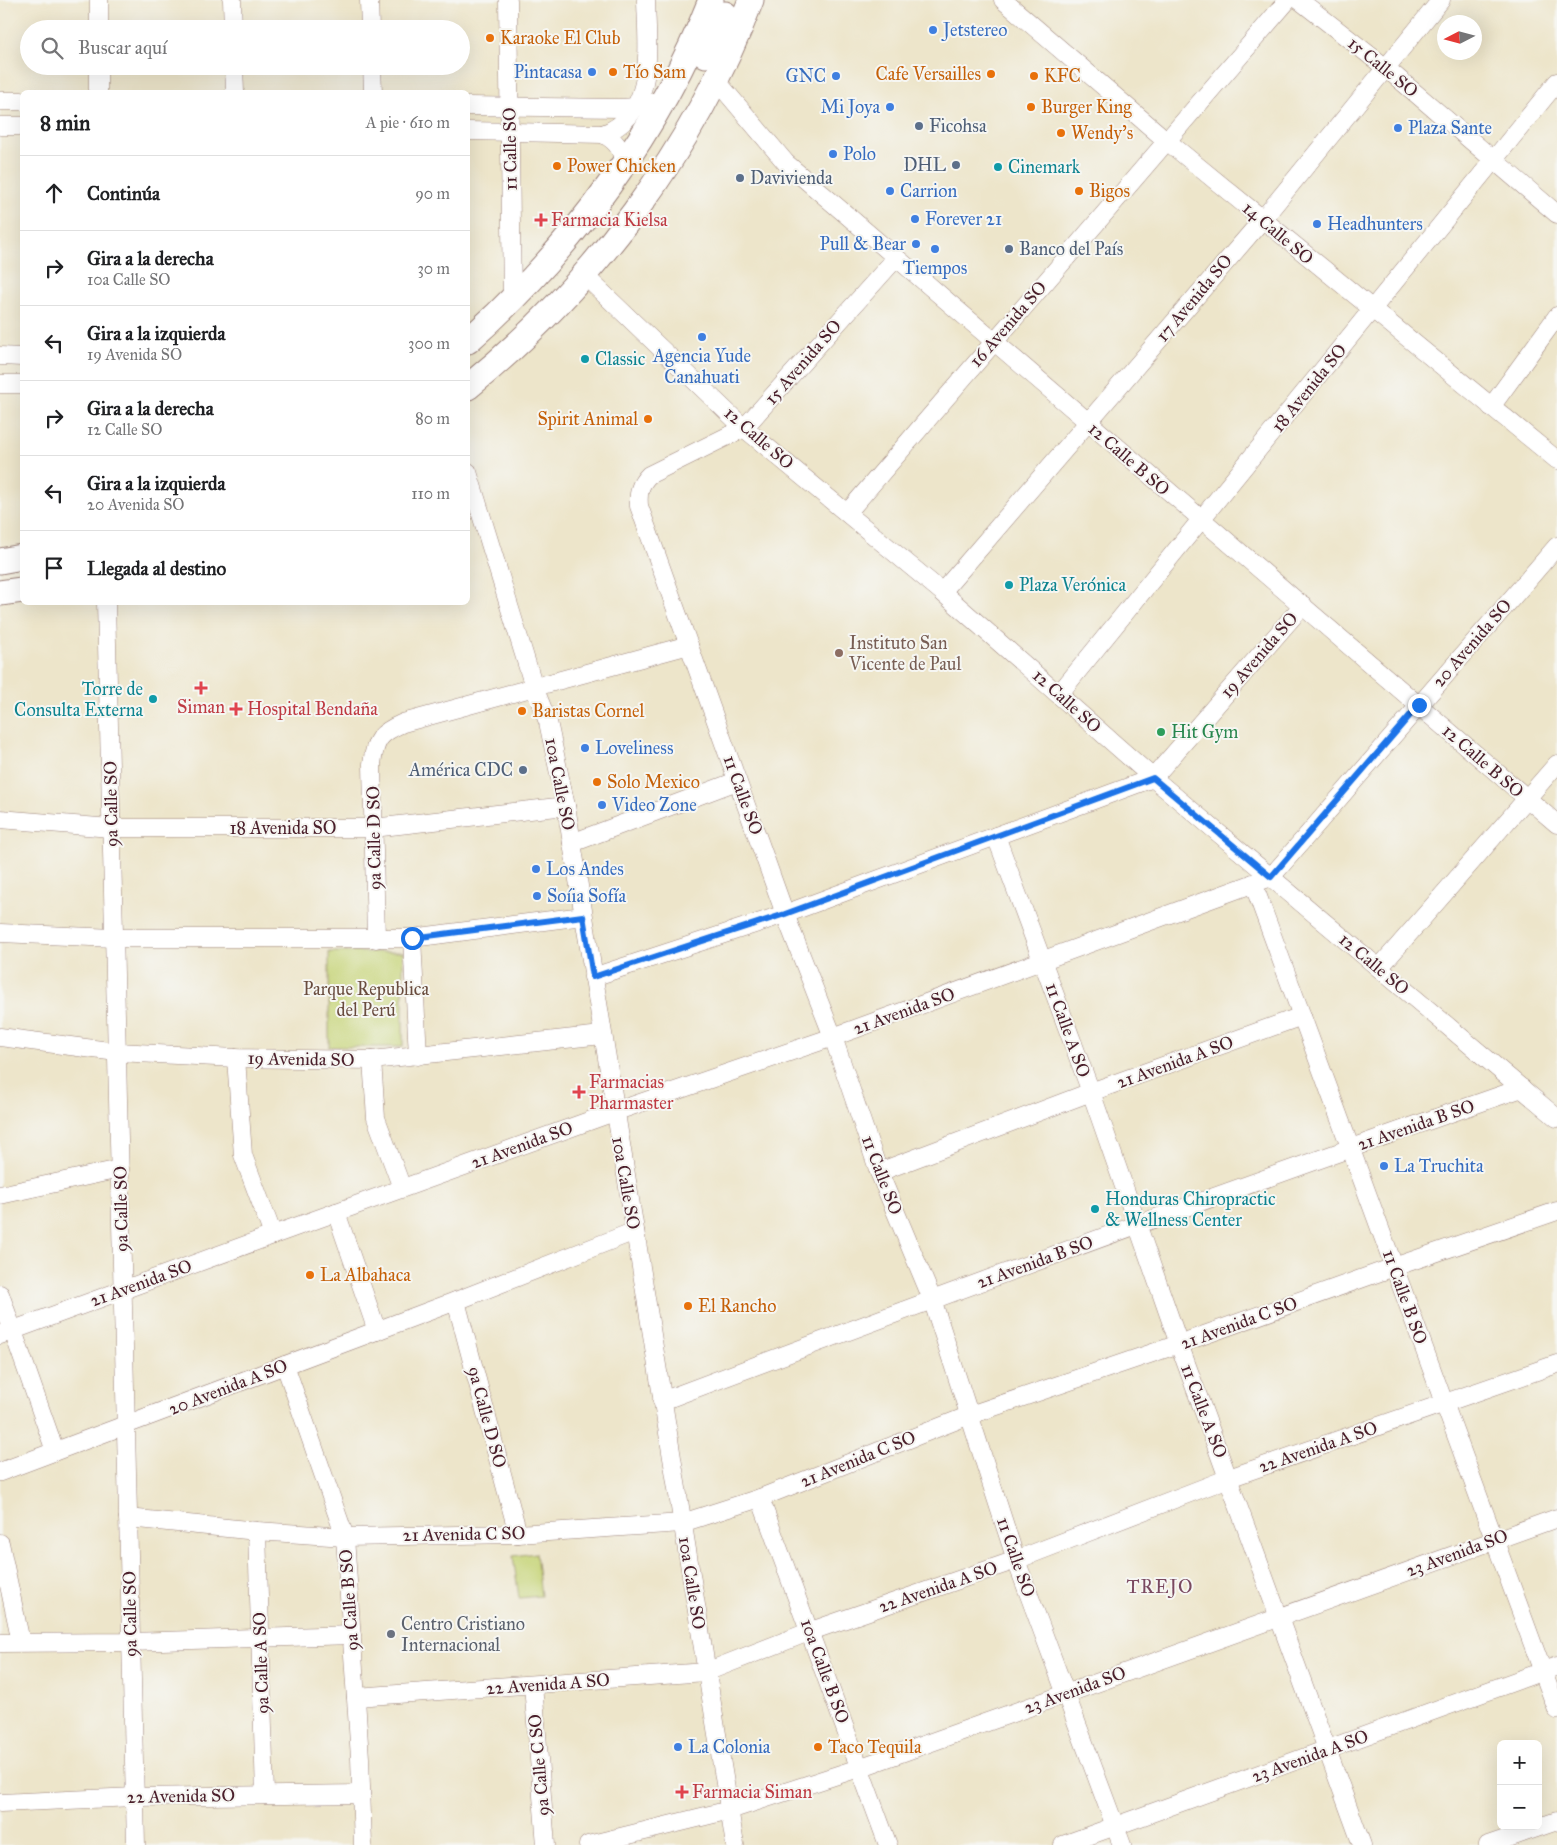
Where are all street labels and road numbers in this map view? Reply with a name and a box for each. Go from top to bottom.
street label: 15 Calle SO [1343,32,1423,102]
street label: 11 Calle SO [498,107,522,191]
street label: 14 Calle SO [1238,197,1318,269]
street label: 17 Avenida SO [1151,250,1237,346]
street label: 16 Avenida SO [965,277,1051,371]
street label: 15 Avenida SO [760,315,846,409]
street label: 18 Avenida SO [1267,339,1351,437]
street label: 12 Calle SO [720,402,798,474]
street label: 12 Calle B SO [1084,418,1174,500]
street label: 20 Avenida SO [1428,594,1516,692]
street label: 19 Avenida SO [1216,607,1302,703]
street label: 12 Calle SO [1028,664,1106,738]
street label: 12 Calle B SO [1438,720,1528,802]
street label: 10a Calle SO [540,736,580,832]
street label: 11 Calle SO [718,752,768,838]
street label: 9a Calle SO [99,761,123,847]
street label: 9a Calle D SO [362,786,386,890]
street label: 18 Avenida SO [229,817,337,839]
street label: 12 Calle SO [1334,928,1414,1000]
street label: 11 Calle A SO [1041,980,1095,1080]
street label: 21 Avenida SO [850,982,958,1040]
street label: 21 Avenida A SO [1114,1031,1236,1093]
street label: 19 Avenida SO [247,1047,355,1071]
street label: 21 Avenida B SO [1355,1095,1477,1155]
street label: 21 Avenida SO [468,1116,576,1174]
street label: 11 Calle SO [857,1132,907,1218]
street label: 10a Calle SO [607,1135,645,1231]
street label: 9a Calle SO [109,1166,133,1252]
street label: 21 Avenida B SO [974,1231,1096,1293]
street label: 11 Calle B SO [1378,1247,1432,1347]
street label: 21 Avenida SO [87,1254,195,1312]
street label: 21 Avenida C SO [1178,1292,1300,1354]
street label: 20 Avenida A SO [165,1354,291,1420]
street label: 11 Calle A SO [1176,1361,1232,1461]
street label: 9a Calle D SO [463,1364,511,1470]
street label: 22 Avenida A SO [1256,1416,1380,1478]
street label: 21 Avenida C SO [797,1426,919,1492]
street label: 11 Calle SO [992,1514,1040,1600]
street label: 21 Avenida C SO [403,1522,525,1546]
street label: 23 Avenida SO [1403,1524,1511,1582]
street label: 10a Calle SO [674,1535,710,1631]
street label: 9a Calle B SO [334,1548,364,1652]
street label: 22 Avenida A SO [876,1556,1000,1618]
street label: 9a Calle SO [118,1571,142,1657]
street label: 9a Calle A SO [248,1612,274,1714]
street label: 10a Calle B SO [796,1616,854,1726]
street label: 23 Avenida SO [1021,1661,1129,1719]
street label: 22 Avenida A SO [485,1669,611,1699]
street label: 9a Calle C SO [524,1713,554,1817]
street label: 23 Avenida A SO [1249,1725,1371,1787]
street label: 22 Avenida SO [127,1784,235,1808]

